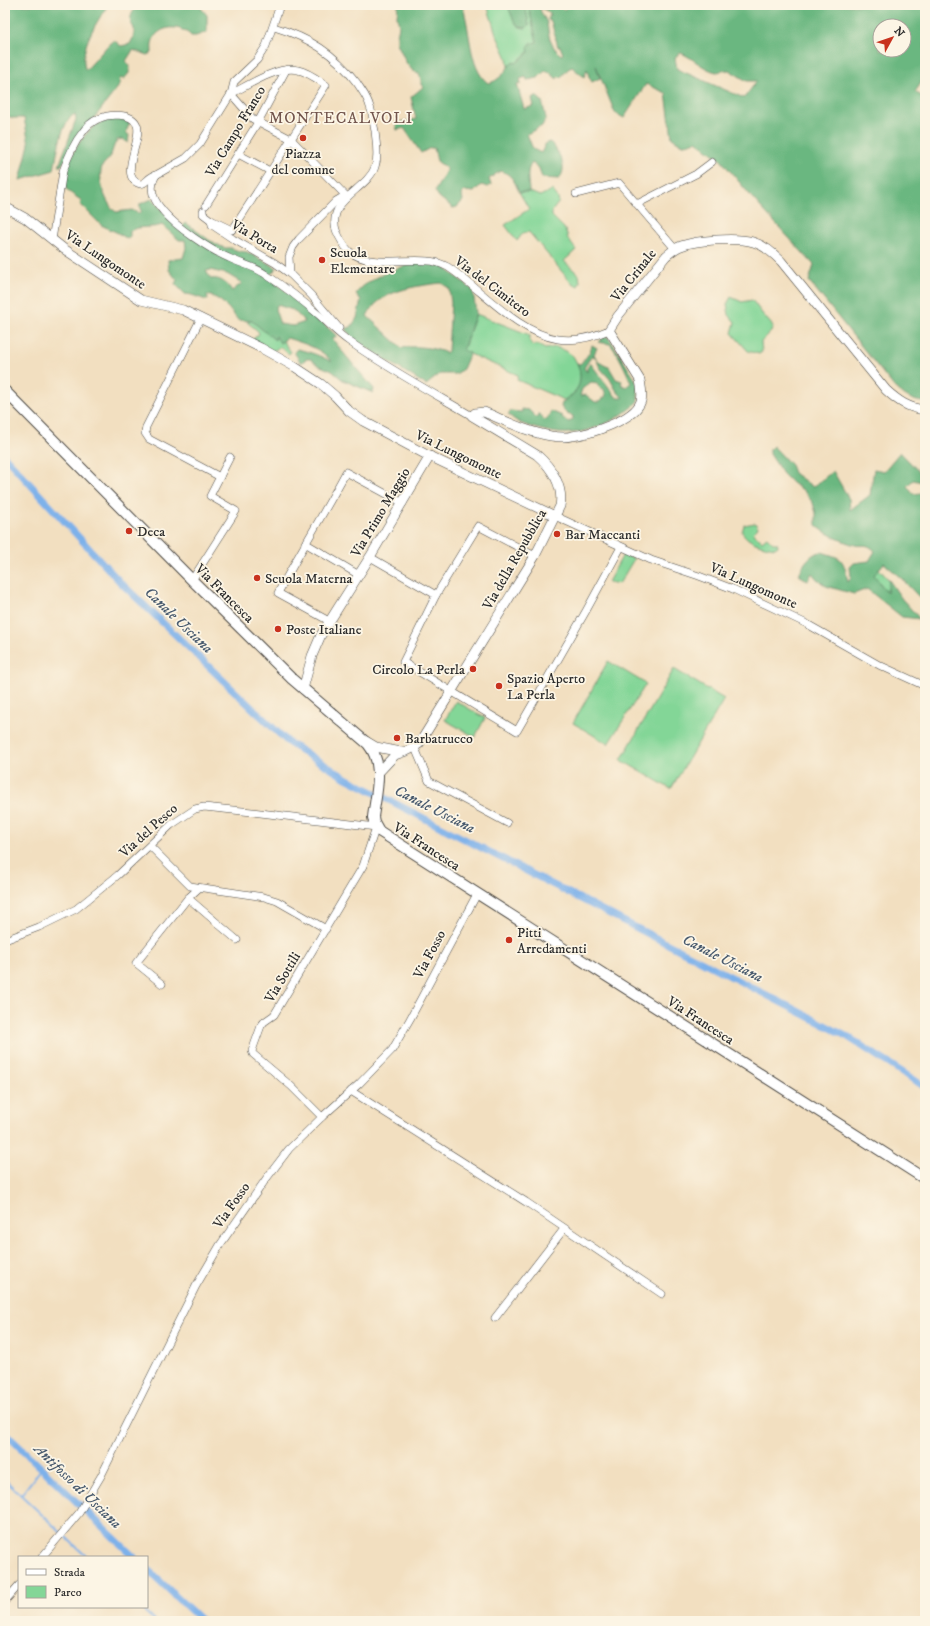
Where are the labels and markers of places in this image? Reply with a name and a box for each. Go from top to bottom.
marker: Piazza del comune [298,133,308,143]
place label: Piazza del comune [271,145,335,179]
place label: Scuola Elementare [330,244,395,278]
marker: Scuola Elementare [317,255,327,265]
place label: Deca [137,523,165,541]
marker: Deca [124,526,134,536]
place label: Bar Maccanti [565,526,640,544]
marker: Bar Maccanti [552,529,562,539]
place label: Scuola Materna [265,570,353,588]
marker: Scuola Materna [252,573,262,583]
place label: Poste Italiane [286,621,362,639]
marker: Poste Italiane [273,624,283,634]
place label: Circolo La Perla [372,661,465,679]
marker: Circolo La Perla [468,664,478,674]
place label: Spazio Aperto La Perla [507,670,585,704]
marker: Spazio Aperto La Perla [494,681,504,691]
place label: Barbatrucco [405,730,473,748]
marker: Barbatrucco [392,733,402,743]
place label: Pitti Arredamenti [517,924,587,958]
marker: Pitti Arredamenti [504,935,514,945]

